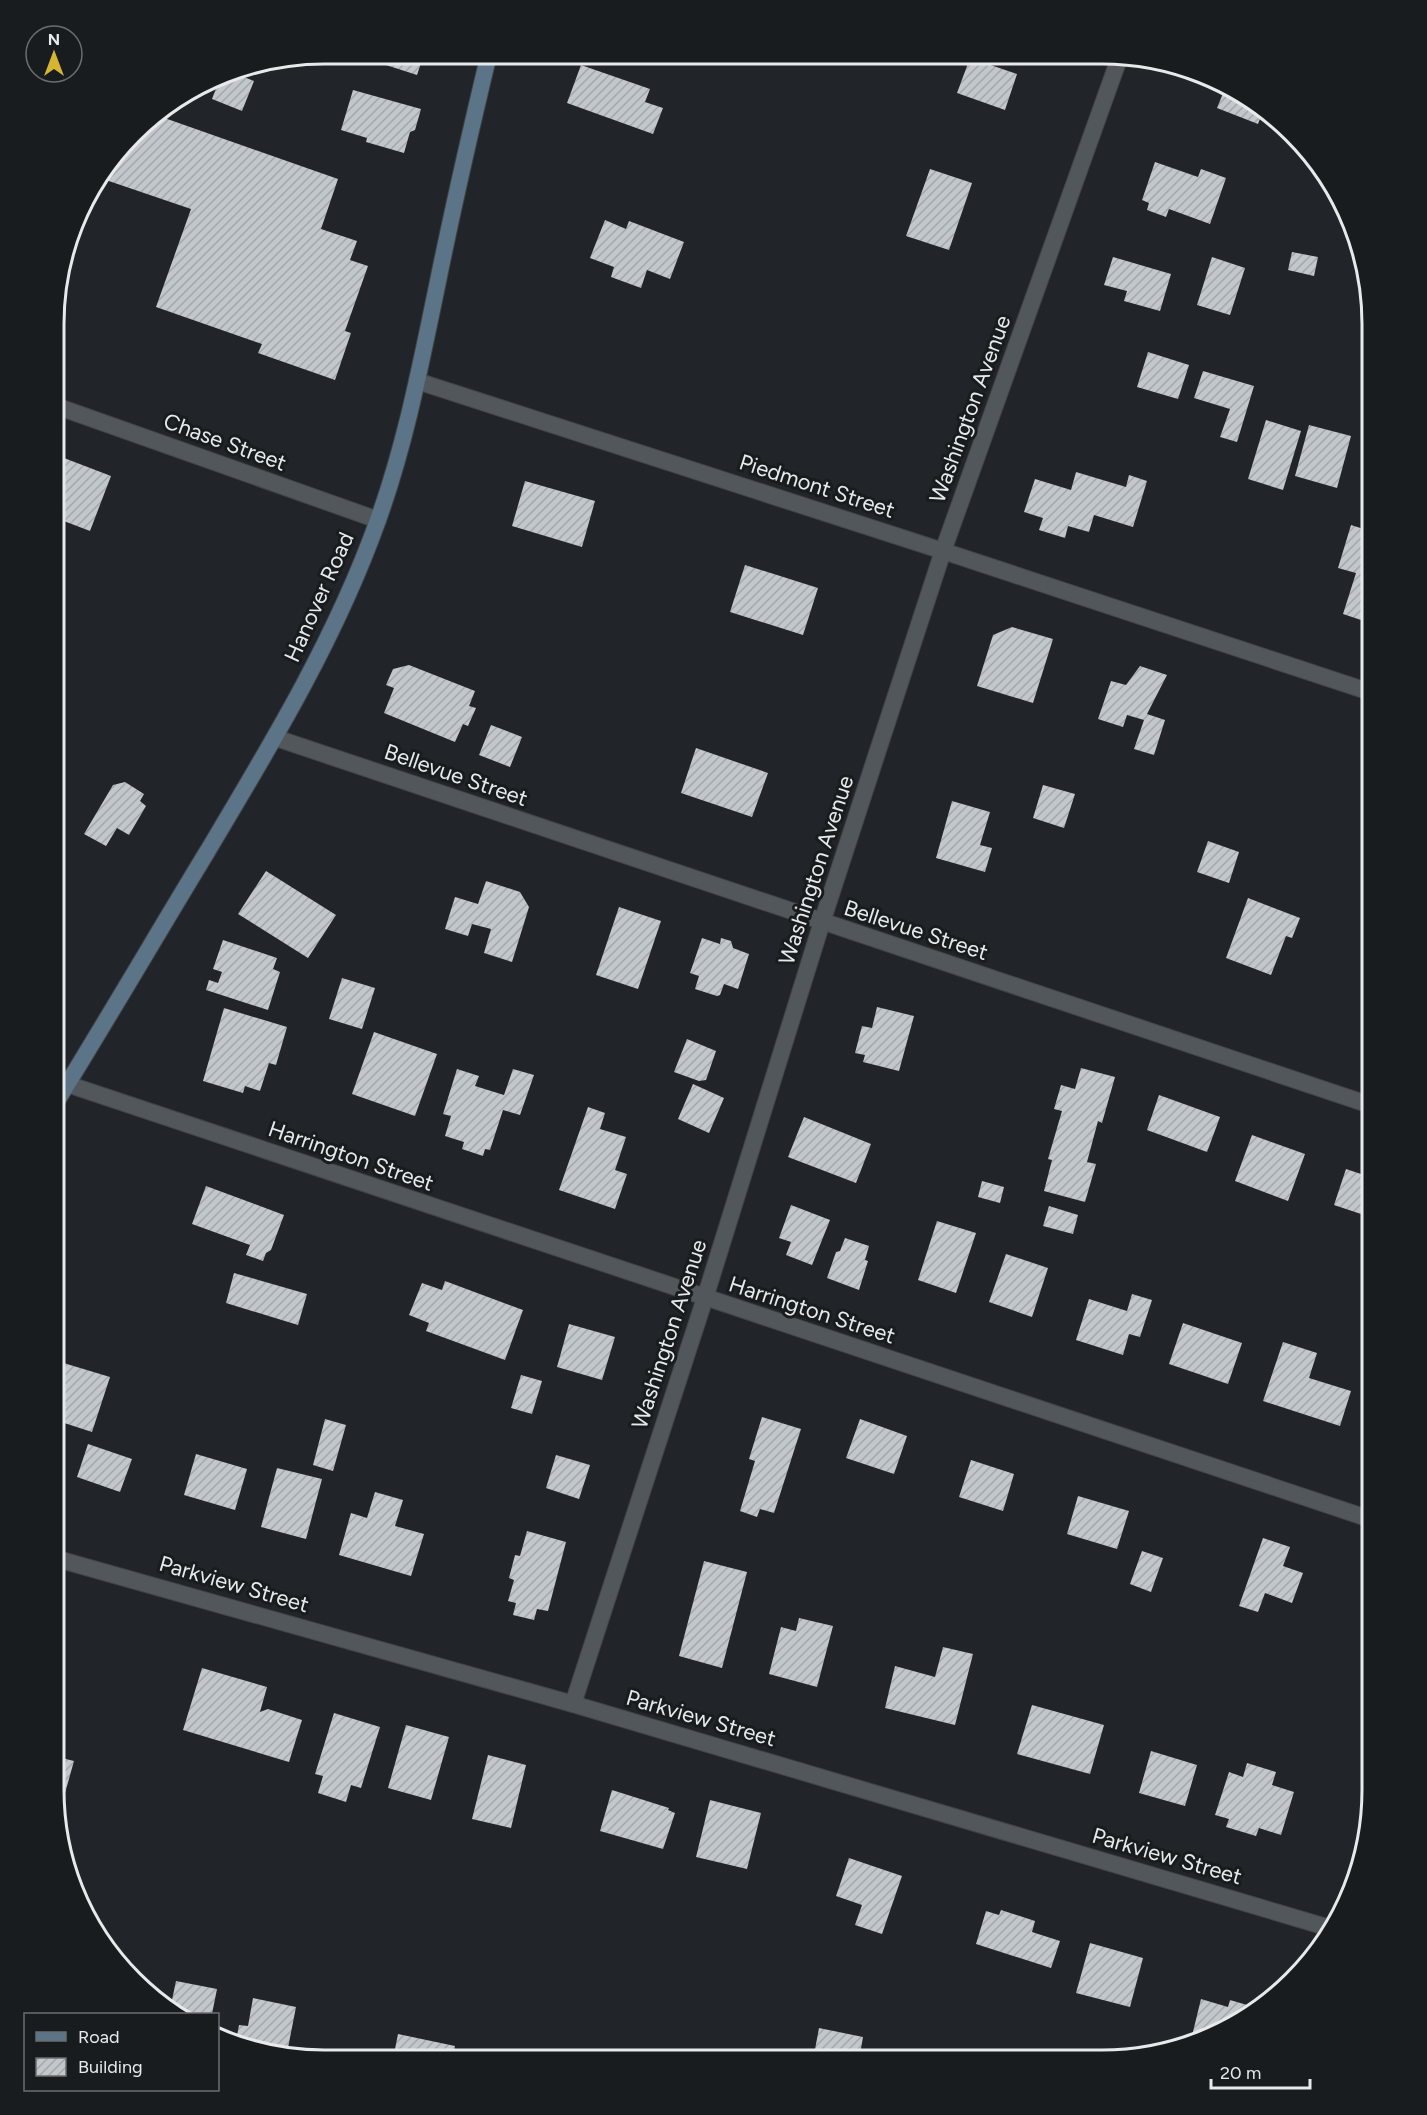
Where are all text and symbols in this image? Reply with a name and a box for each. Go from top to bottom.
north arrow [24,24,84,84]
text: N [48,30,60,49]
street label: Washington Avenue [924,312,1016,506]
street label: Chase Street [160,407,290,477]
street label: Piedmont Street [736,448,898,524]
street label: Hanover Road [278,528,360,666]
street label: Bellevue Street [381,738,531,812]
street label: Washington Avenue [773,772,859,968]
street label: Bellevue Street [841,894,991,966]
street label: Harrington Street [265,1115,437,1197]
street label: Washington Avenue [626,1236,712,1432]
street label: Harrington Street [725,1270,899,1350]
street label: Parkview Street [156,1550,312,1618]
street label: Parkview Street [623,1684,779,1752]
street label: Parkview Street [1089,1822,1245,1890]
legend [24,2013,219,2091]
text: Road [78,2026,119,2048]
scale bar [1211,2052,1310,2090]
text: Building [78,2056,143,2078]
text: 20 m [1220,2062,1261,2084]

